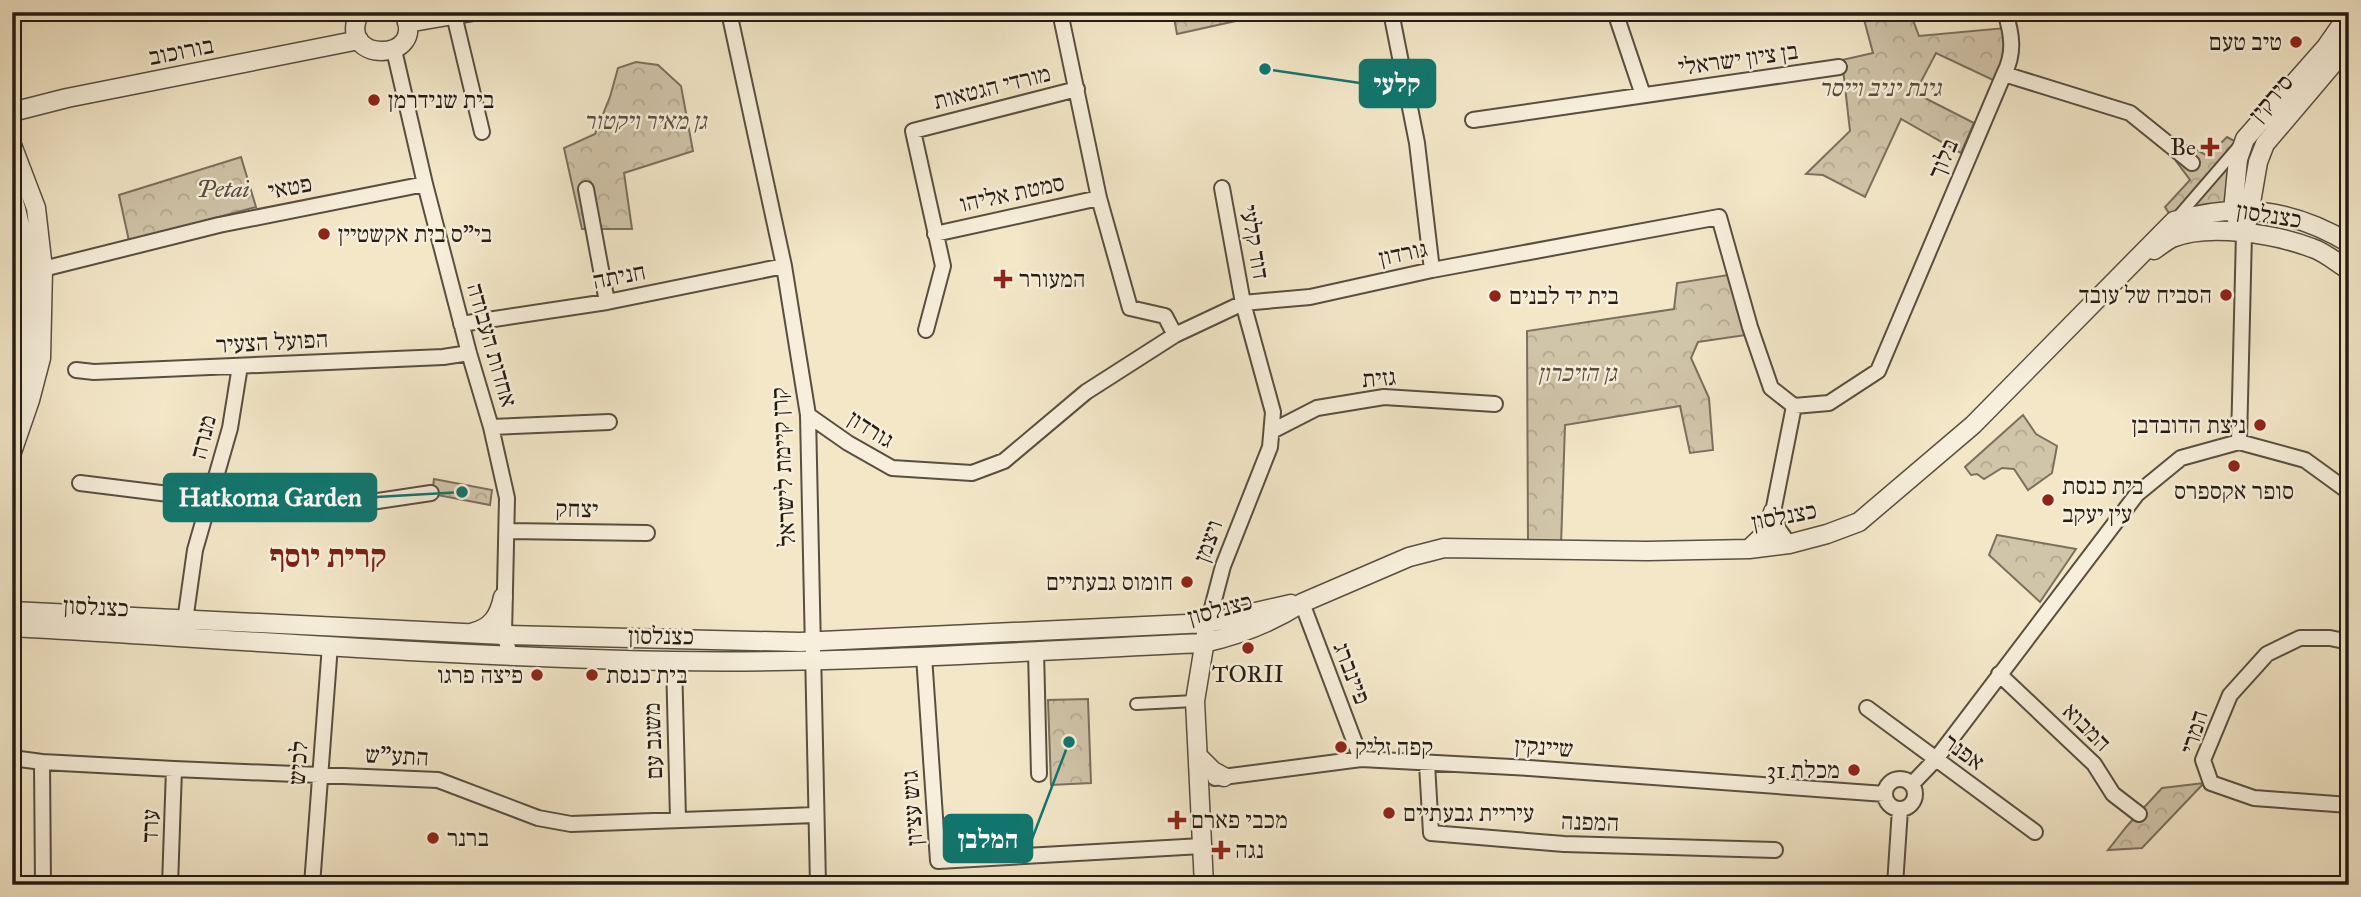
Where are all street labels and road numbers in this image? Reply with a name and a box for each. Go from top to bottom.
street label: בורוכוב [146,30,216,72]
street label: בן ציון ישראלי [1676,36,1800,82]
street label: מורדי הגטאות [930,58,1054,116]
street label: סירקין [2242,68,2300,128]
street label: בלוך [1921,134,1965,184]
street label: סמטת אליהו [957,167,1067,219]
street label: פטאי [265,168,315,206]
street label: כצנלסון [2234,195,2304,235]
street label: דוד קלעי [1234,202,1276,282]
street label: גורדון [1376,233,1430,273]
street label: חניתה [590,256,648,296]
street label: אחדות העבודה [460,280,524,410]
street label: הפועל הצעיר [215,324,329,360]
street label: גזית [1361,362,1397,394]
street label: קרן קיימת לישראל [764,387,802,547]
street label: גורדון [842,403,900,455]
street label: מנרה [183,412,223,462]
street label: יצחק [555,494,599,524]
street label: כצנלסון [1749,495,1819,537]
street label: ויצמן [1187,516,1229,566]
street label: כצנלסון [1184,586,1256,632]
street label: כצנלסון [62,590,130,624]
street label: כצנלסון [628,620,694,652]
street label: פיינברג [1327,638,1377,708]
street label: המבוא [2056,696,2118,758]
street label: משגב עם [637,702,669,780]
street label: המרי [2173,707,2215,757]
street label: אפנר [1937,727,1991,777]
street label: שיינקין [1513,730,1575,764]
street label: התע"ש [364,739,430,773]
street label: לכיש [281,740,315,786]
street label: גוש עציון [894,769,930,847]
street label: המפנה [1560,806,1620,838]
street label: ערד [134,809,166,843]

